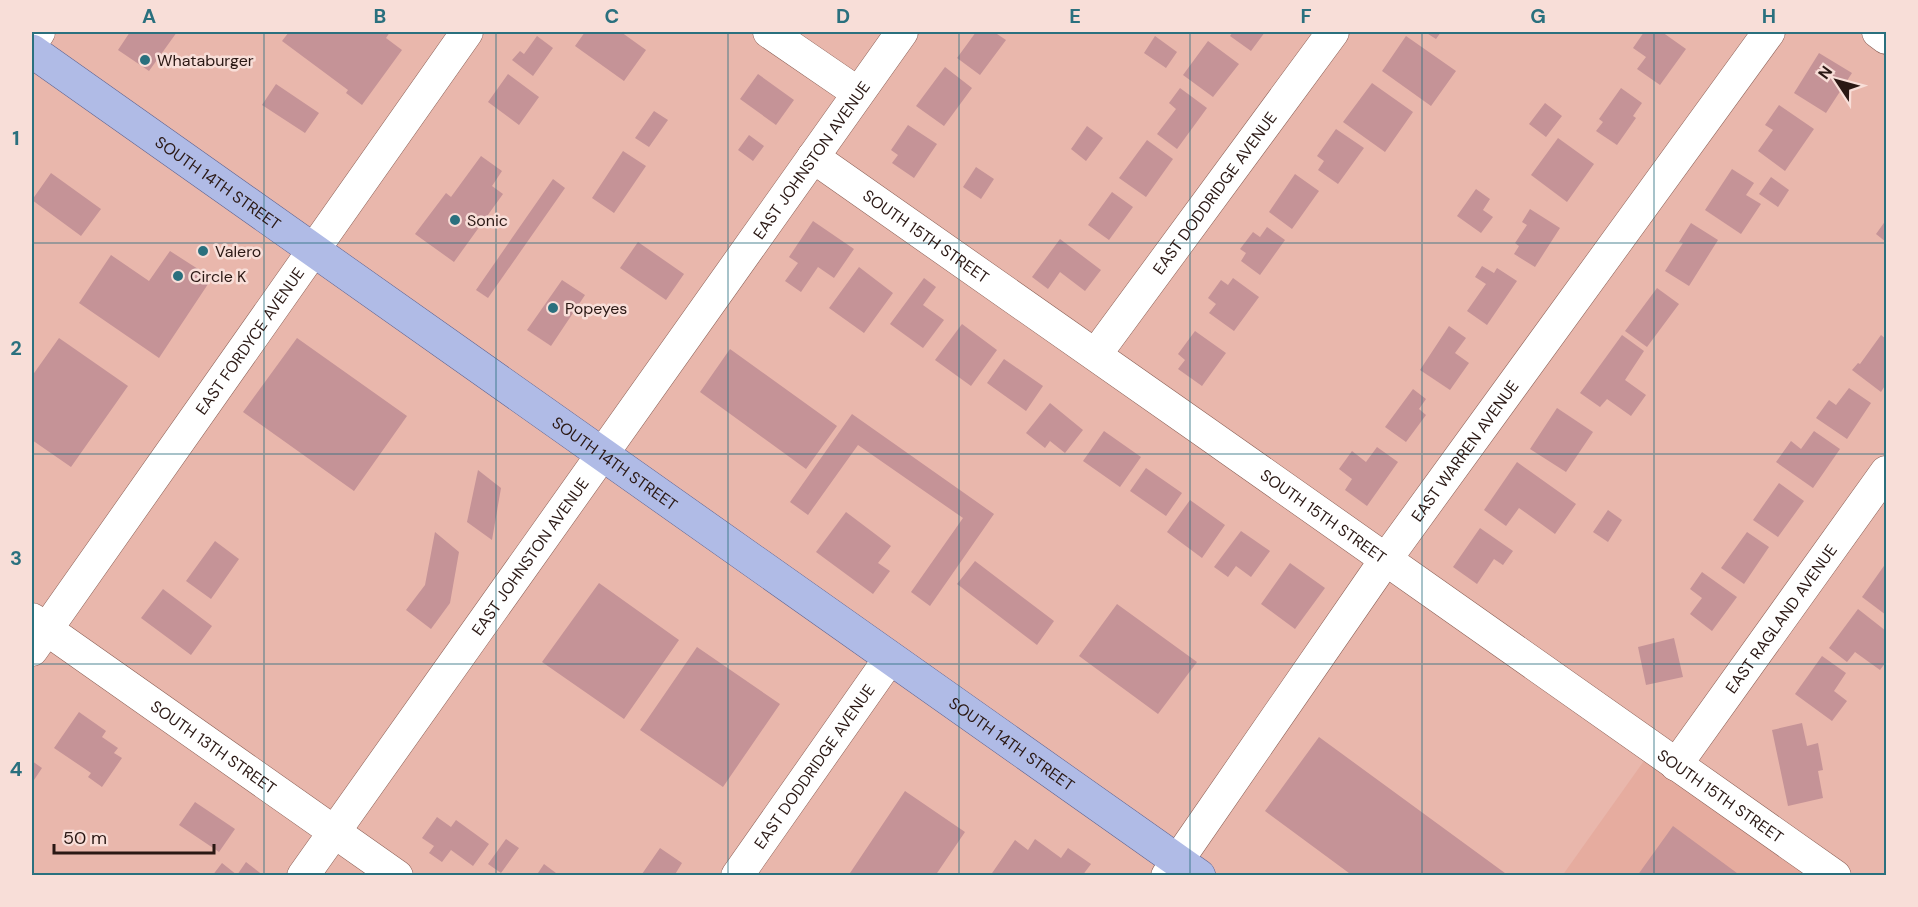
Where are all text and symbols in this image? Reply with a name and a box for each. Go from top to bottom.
text: A [142,3,156,29]
text: B [374,3,386,29]
text: C [605,3,619,29]
text: D [836,3,850,29]
text: E [1069,3,1081,29]
text: F [1300,3,1312,29]
text: G [1530,3,1546,29]
text: H [1762,3,1776,29]
place label: Whataburger [157,50,254,71]
north arrow [1807,51,1867,111]
marker: Whataburger [138,53,152,67]
text: N [1813,62,1837,83]
street label: EAST JOHNSTON AVENUE [748,77,875,243]
street label: EAST DODDRIDGE AVENUE [1148,108,1282,279]
text: 1 [12,125,20,151]
street label: SOUTH 14TH STREET [151,131,285,235]
street label: SOUTH 15TH STREET [859,185,993,288]
place label: Sonic [467,210,508,231]
marker: Sonic [448,213,462,227]
place label: Valero [215,241,261,262]
marker: Valero [196,244,210,258]
street label: EAST FORDYCE AVENUE [191,263,309,419]
place label: Circle K [190,266,246,287]
marker: Circle K [171,269,185,283]
place label: Popeyes [565,298,627,319]
marker: Popeyes [546,301,560,315]
text: 2 [10,335,22,361]
street label: EAST WARREN AVENUE [1407,376,1523,526]
street label: SOUTH 14TH STREET [548,412,682,515]
street label: SOUTH 15TH STREET [1256,464,1390,568]
street label: EAST JOHNSTON AVENUE [467,474,594,640]
street label: EAST RAGLAND AVENUE [1721,540,1842,698]
text: 3 [10,545,22,571]
street label: EAST DODDRIDGE AVENUE [749,680,879,853]
street label: SOUTH 14TH STREET [945,692,1079,796]
street label: SOUTH 13TH STREET [146,696,280,799]
street label: SOUTH 15TH STREET [1653,745,1788,848]
text: 4 [10,756,23,782]
scale bar [54,817,214,855]
text: 50 m [63,826,107,850]

